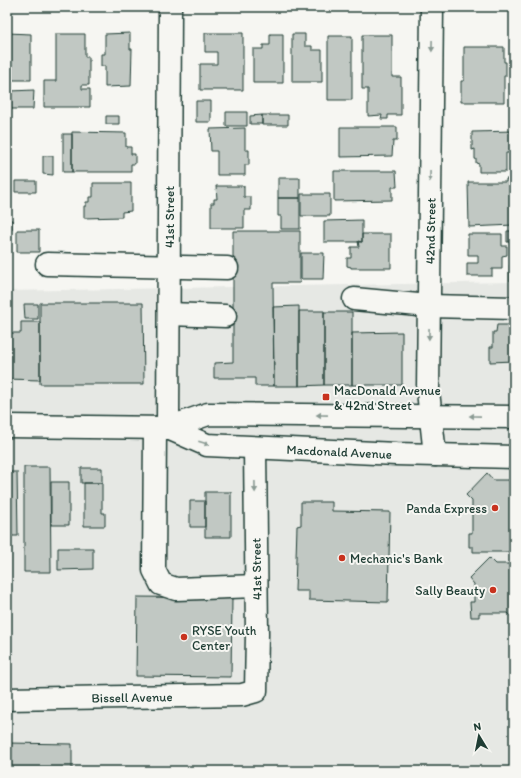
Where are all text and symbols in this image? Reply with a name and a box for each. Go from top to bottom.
one-way arrow [429,40,435,53]
one-way arrow [427,170,433,183]
street label: 41st Street [162,186,177,248]
street label: 42nd Street [422,198,439,264]
one-way arrow [426,328,432,341]
place label: MacDonald Avenue & 42nd Street [334,383,441,413]
marker: MacDonald Avenue & 42nd Street [321,392,331,402]
one-way arrow [315,412,328,418]
one-way arrow [469,412,481,419]
one-way arrow [199,440,211,446]
street label: Macdonald Avenue [286,442,392,462]
one-way arrow [252,481,258,494]
place label: Panda Express [406,501,487,516]
marker: Panda Express [490,503,500,513]
street label: 41st Street [248,538,265,600]
place label: Mechanic's Bank [350,551,443,566]
marker: Mechanic's Bank [337,553,347,563]
place label: Sally Beauty [415,583,485,598]
marker: Sally Beauty [488,585,498,595]
place label: RYSE Youth Center [192,623,257,653]
marker: RYSE Youth Center [179,632,189,642]
street label: Bissell Avenue [91,689,173,706]
north arrow [459,716,499,756]
text: N [473,720,482,734]

